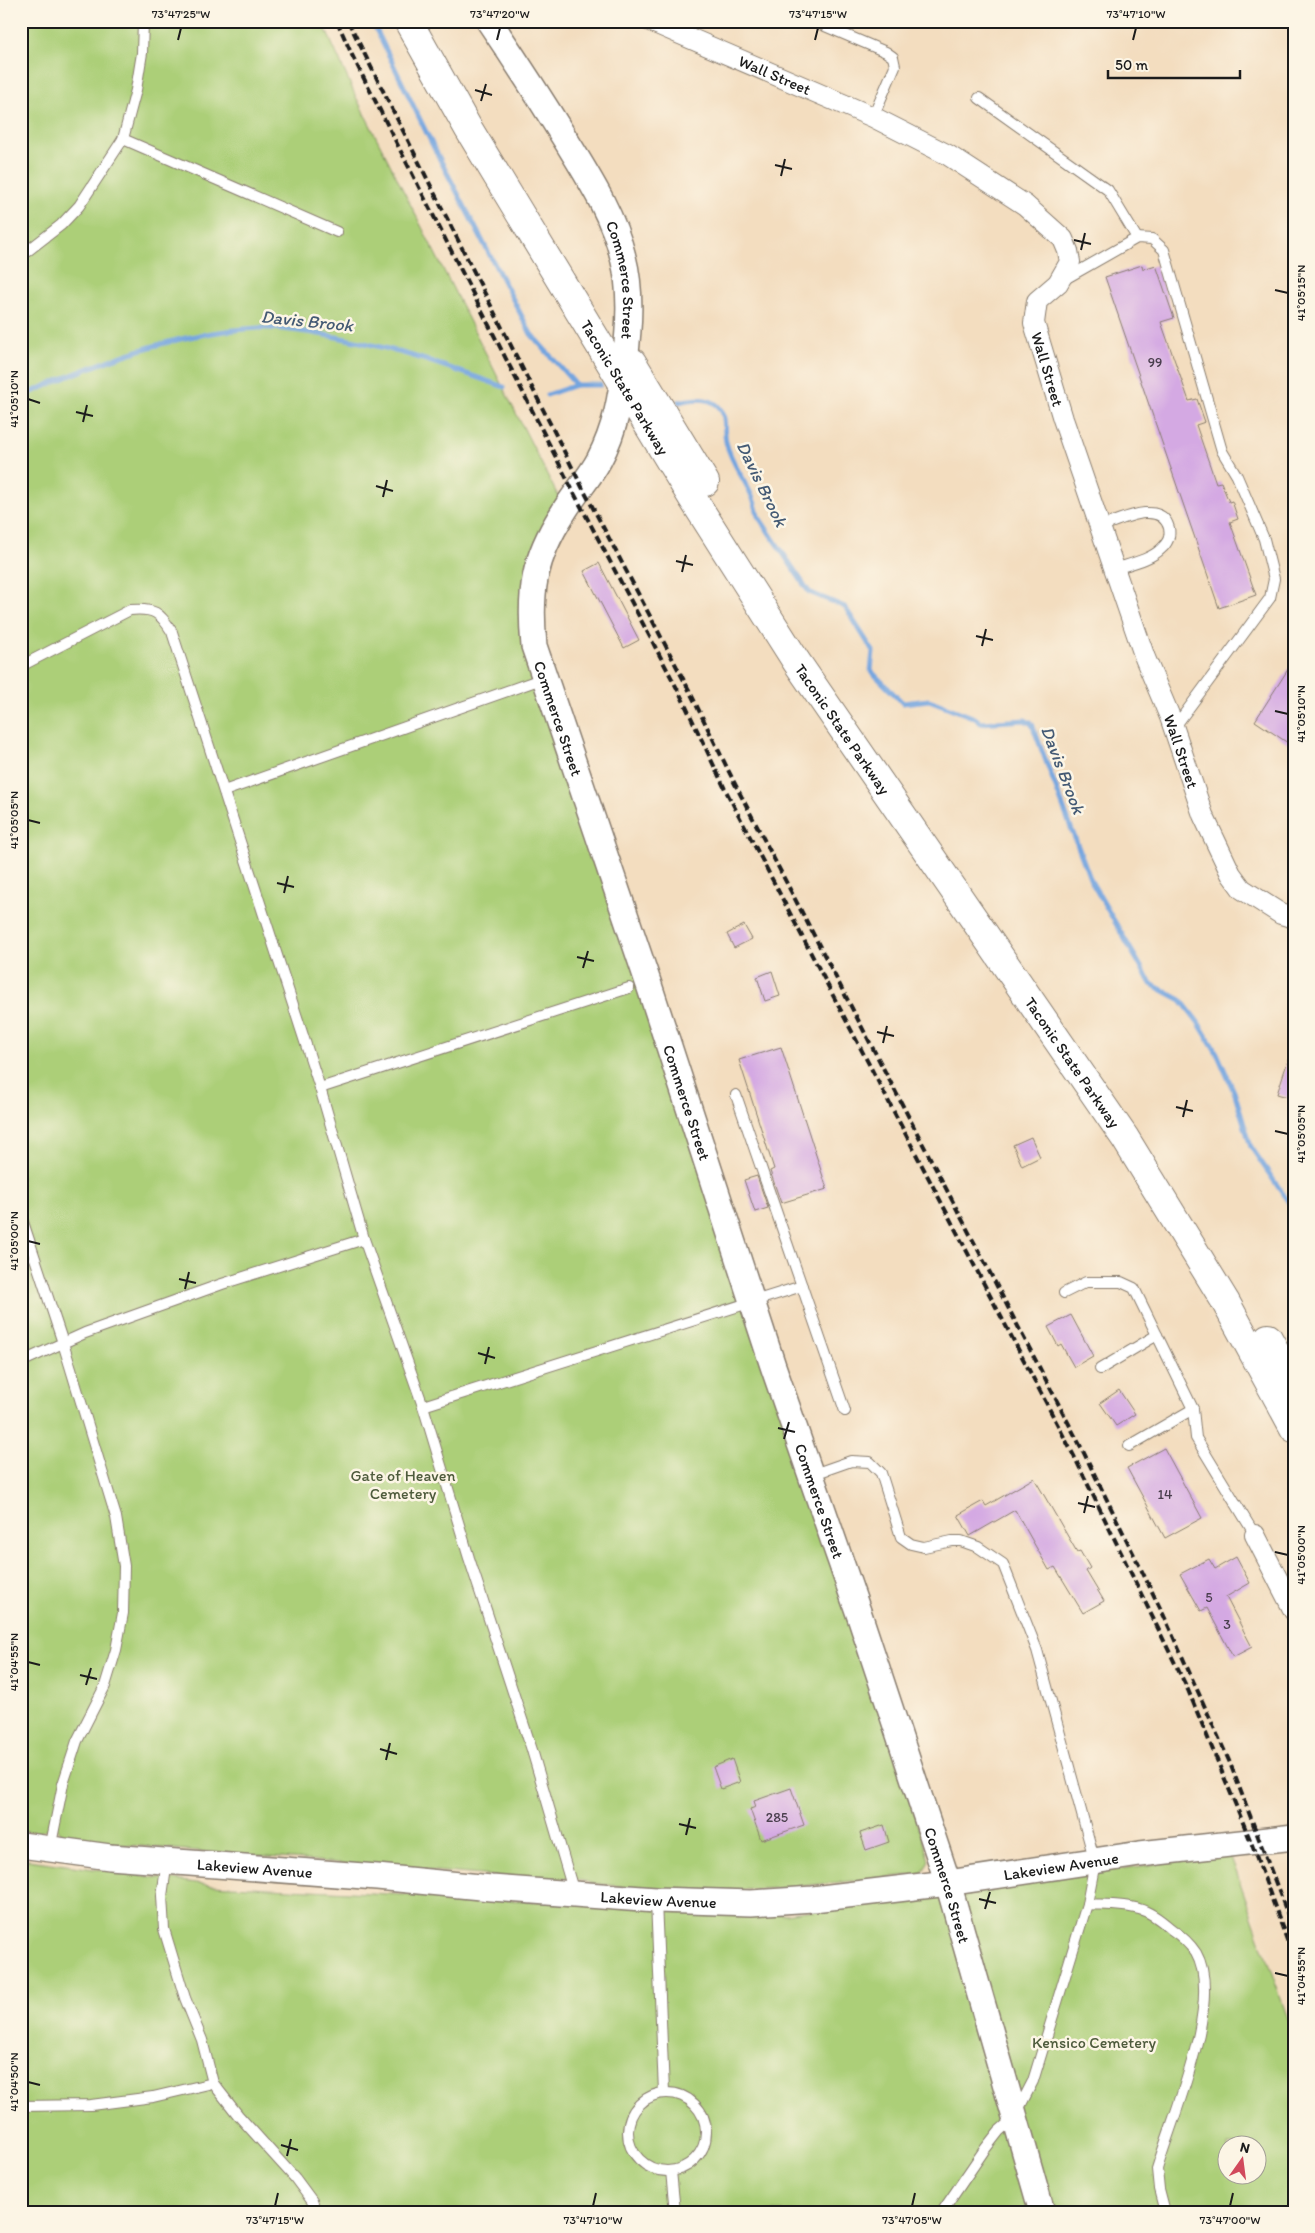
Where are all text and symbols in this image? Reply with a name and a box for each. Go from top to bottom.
text: 73°47'25"W [152,7,210,21]
text: 73°47'20"W [470,7,530,21]
text: 73°47'15"W [789,7,847,21]
text: 73°47'10"W [1106,7,1166,21]
scale bar [1108,48,1240,80]
street label: Wall Street [736,51,814,99]
text: 50 m [1115,56,1148,74]
street label: Commerce Street [602,218,638,340]
text: 41°05'15"N [1294,265,1308,321]
water label: Davis Brook [260,305,356,337]
street label: Taconic State Parkway [577,316,674,459]
street label: Wall Street [1028,330,1068,409]
house number: 99 [1148,354,1162,371]
text: 41°05'10"N [7,370,21,428]
water label: Davis Brook [732,438,793,532]
street label: Commerce Street [530,658,587,778]
street label: Taconic State Parkway [791,660,895,798]
text: 41°05'10"N [1294,685,1308,743]
street label: Wall Street [1160,712,1203,791]
water label: Davis Brook [1036,723,1090,819]
text: 41°05'05"N [7,791,21,849]
street label: Taconic State Parkway [1021,993,1125,1132]
street label: Commerce Street [660,1042,715,1162]
text: 41°05'05"N [1294,1105,1308,1163]
text: 41°05'00"N [7,1211,21,1271]
street label: Commerce Street [791,1441,848,1561]
park label: Gate of Heaven Cemetery [350,1466,456,1503]
house number: 14 [1158,1486,1173,1503]
text: 41°05'00"N [1294,1525,1308,1585]
house number: 5 [1205,1589,1213,1606]
house number: 3 [1223,1616,1231,1633]
text: 41°04'55"N [7,1633,21,1691]
house number: 285 [766,1809,788,1826]
street label: Commerce Street [921,1825,974,1945]
street label: Lakeview Avenue [1002,1848,1120,1884]
street label: Lakeview Avenue [196,1854,313,1882]
street label: Lakeview Avenue [600,1886,717,1911]
text: 41°04'55"N [1294,1947,1308,2005]
park label: Kensico Cemetery [1032,2033,1156,2052]
text: 41°04'50"N [7,2052,21,2112]
north arrow [1218,2136,1268,2186]
text: N [1238,2138,1252,2157]
text: 73°47'15"W [246,2213,304,2227]
text: 73°47'10"W [563,2213,623,2227]
text: 73°47'05"W [882,2213,942,2227]
text: 73°47'00"W [1200,2213,1260,2227]

